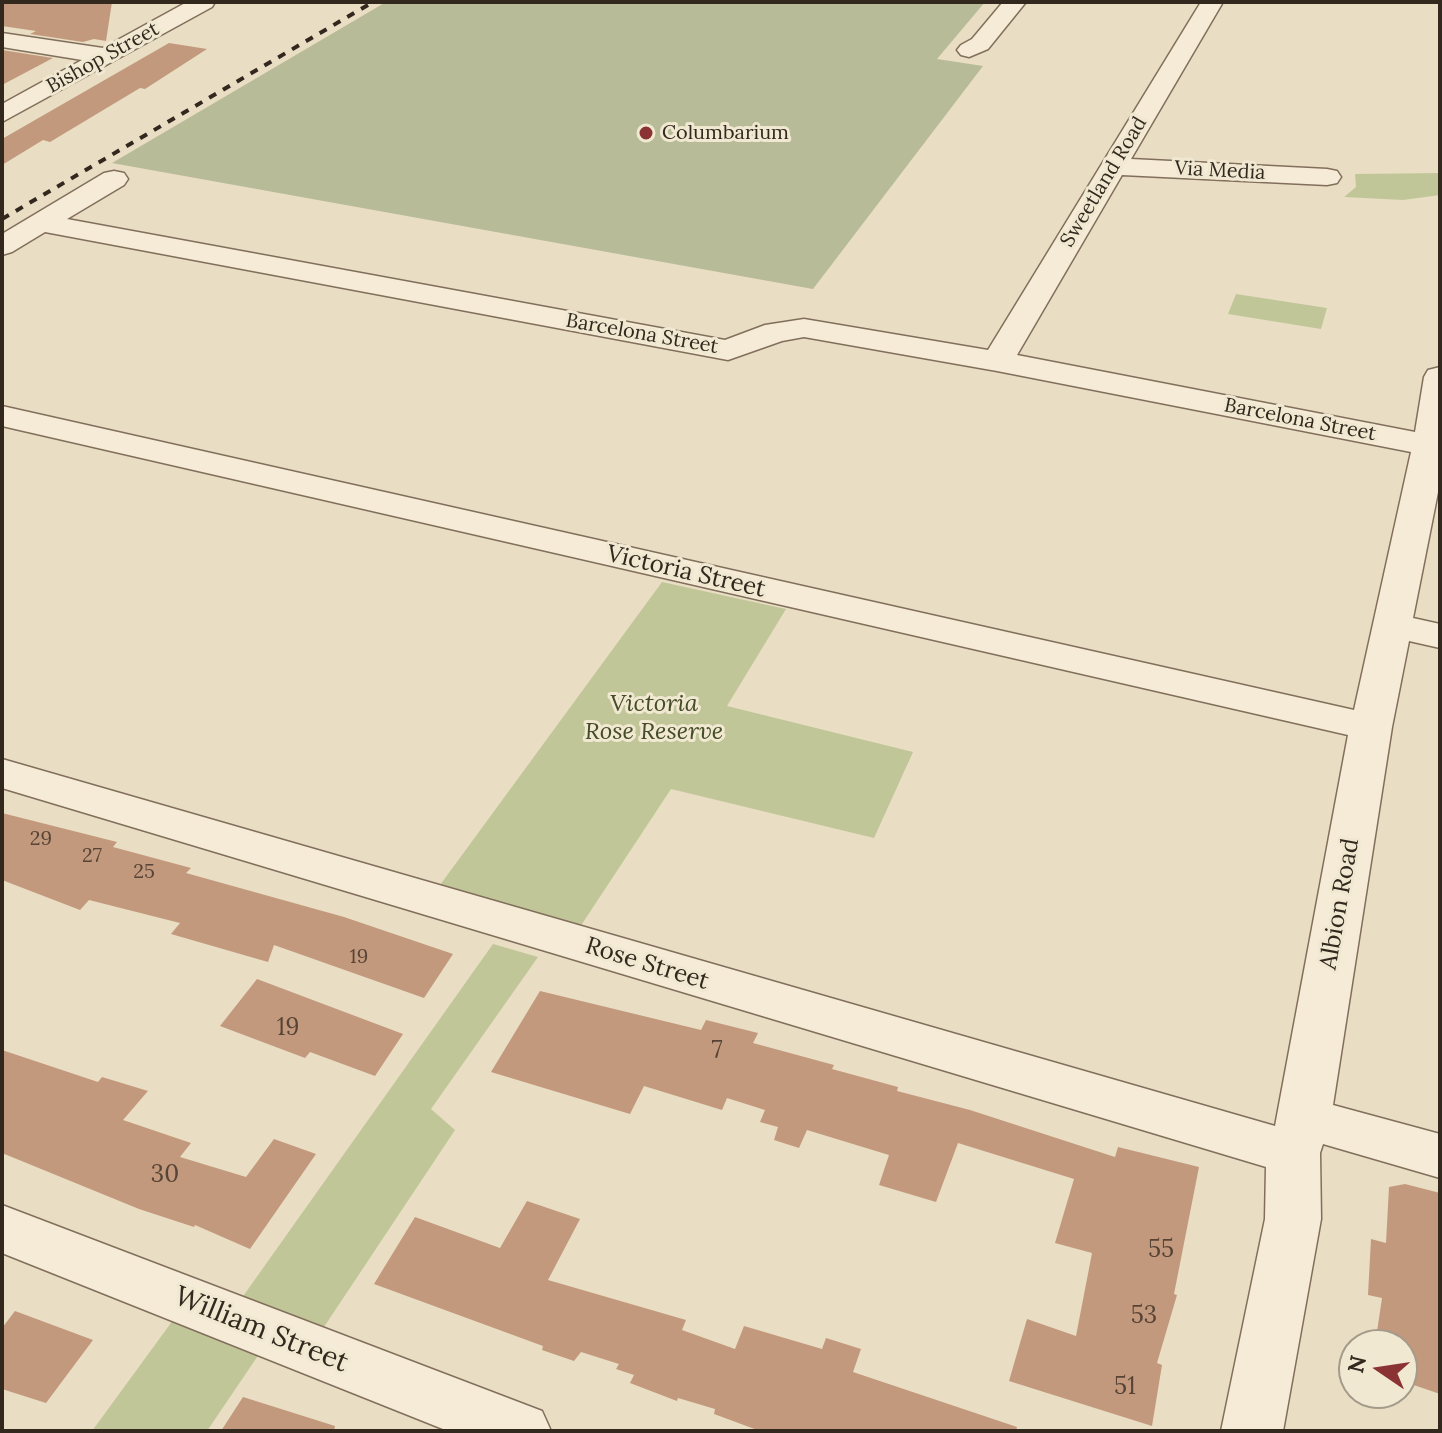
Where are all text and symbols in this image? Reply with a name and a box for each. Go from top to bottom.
street label: Bishop Street [43,17,163,99]
street label: Sweetland Road [1056,113,1152,251]
place label: Columbarium [662,121,789,145]
marker: Columbarium [637,124,655,142]
street label: Via Media [1174,157,1266,185]
street label: Barcelona Street [564,309,720,359]
street label: Barcelona Street [1222,394,1378,446]
street label: Victoria Street [604,540,768,604]
park label: Victoria Rose Reserve [585,690,723,746]
house number: 29 [30,827,52,851]
street label: Albion Road [1314,836,1366,972]
house number: 27 [82,844,102,868]
house number: 25 [133,860,155,884]
street label: Rose Street [582,932,712,996]
house number: 19 [350,945,368,969]
house number: 19 [277,1014,299,1042]
house number: 7 [711,1037,723,1065]
house number: 30 [151,1161,179,1189]
house number: 55 [1148,1236,1174,1264]
street label: William Street [169,1280,353,1380]
house number: 53 [1131,1302,1157,1330]
north arrow [1338,1329,1418,1409]
text: N [1341,1353,1372,1375]
house number: 51 [1114,1373,1136,1401]

